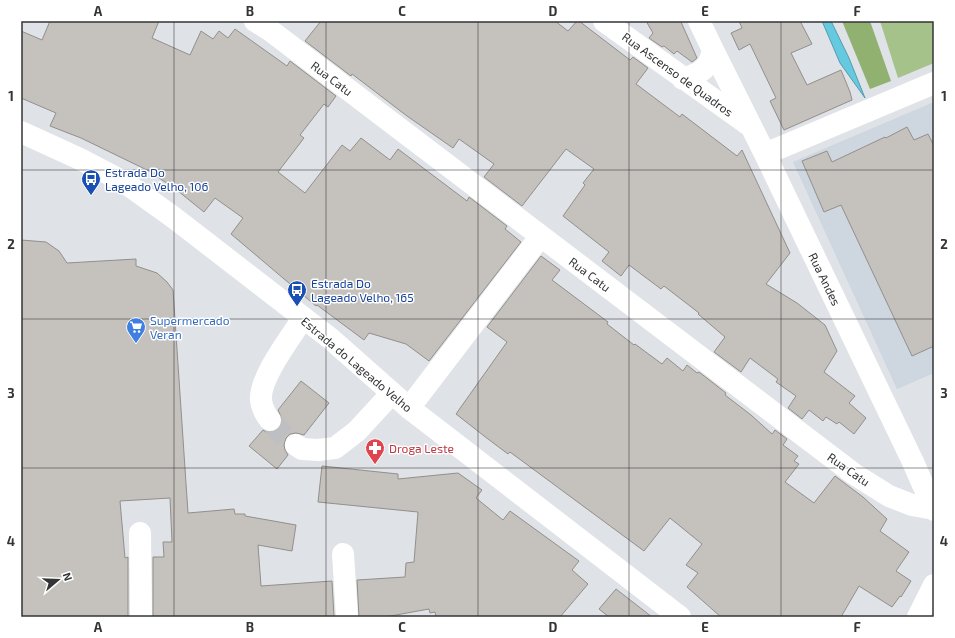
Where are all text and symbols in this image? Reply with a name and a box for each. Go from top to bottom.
text: A [94,3,103,19]
text: B [246,3,254,19]
text: C [398,3,406,19]
text: D [549,3,558,19]
text: E [701,3,709,19]
text: F [853,3,861,19]
street label: Rua Ascenso de Quadros [619,29,736,120]
street label: Rua Catu [308,58,356,98]
text: 1 [8,88,14,104]
text: 1 [941,88,947,104]
place label: Estrada Do Lageado Velho, 106 [105,165,209,193]
bus stop icon: Estrada Do Lageado Velho, 106 [80,168,102,196]
text: 2 [7,236,15,252]
text: 2 [940,236,948,252]
street label: Rua Andes [806,250,844,308]
street label: Rua Catu [566,254,614,294]
place label: Estrada Do Lageado Velho, 165 [311,276,414,304]
bus stop icon: Estrada Do Lageado Velho, 165 [286,279,308,307]
place label: Supermercado Veran [150,313,230,341]
street label: Estrada do Lageado Velho [299,313,415,415]
supermarket icon: Supermercado Veran [125,316,147,344]
text: 3 [7,385,15,401]
text: 3 [940,385,948,401]
pharmacy icon: Droga Leste [364,437,386,465]
place label: Droga Leste [389,441,454,455]
street label: Rua Catu [825,449,873,489]
text: 4 [7,533,15,549]
text: 4 [940,533,948,549]
north arrow [38,560,78,600]
text: N [60,571,75,583]
text: A [94,619,103,635]
text: B [246,619,254,635]
text: C [398,619,406,635]
text: D [549,619,558,635]
text: E [701,619,709,635]
text: F [853,619,861,635]

